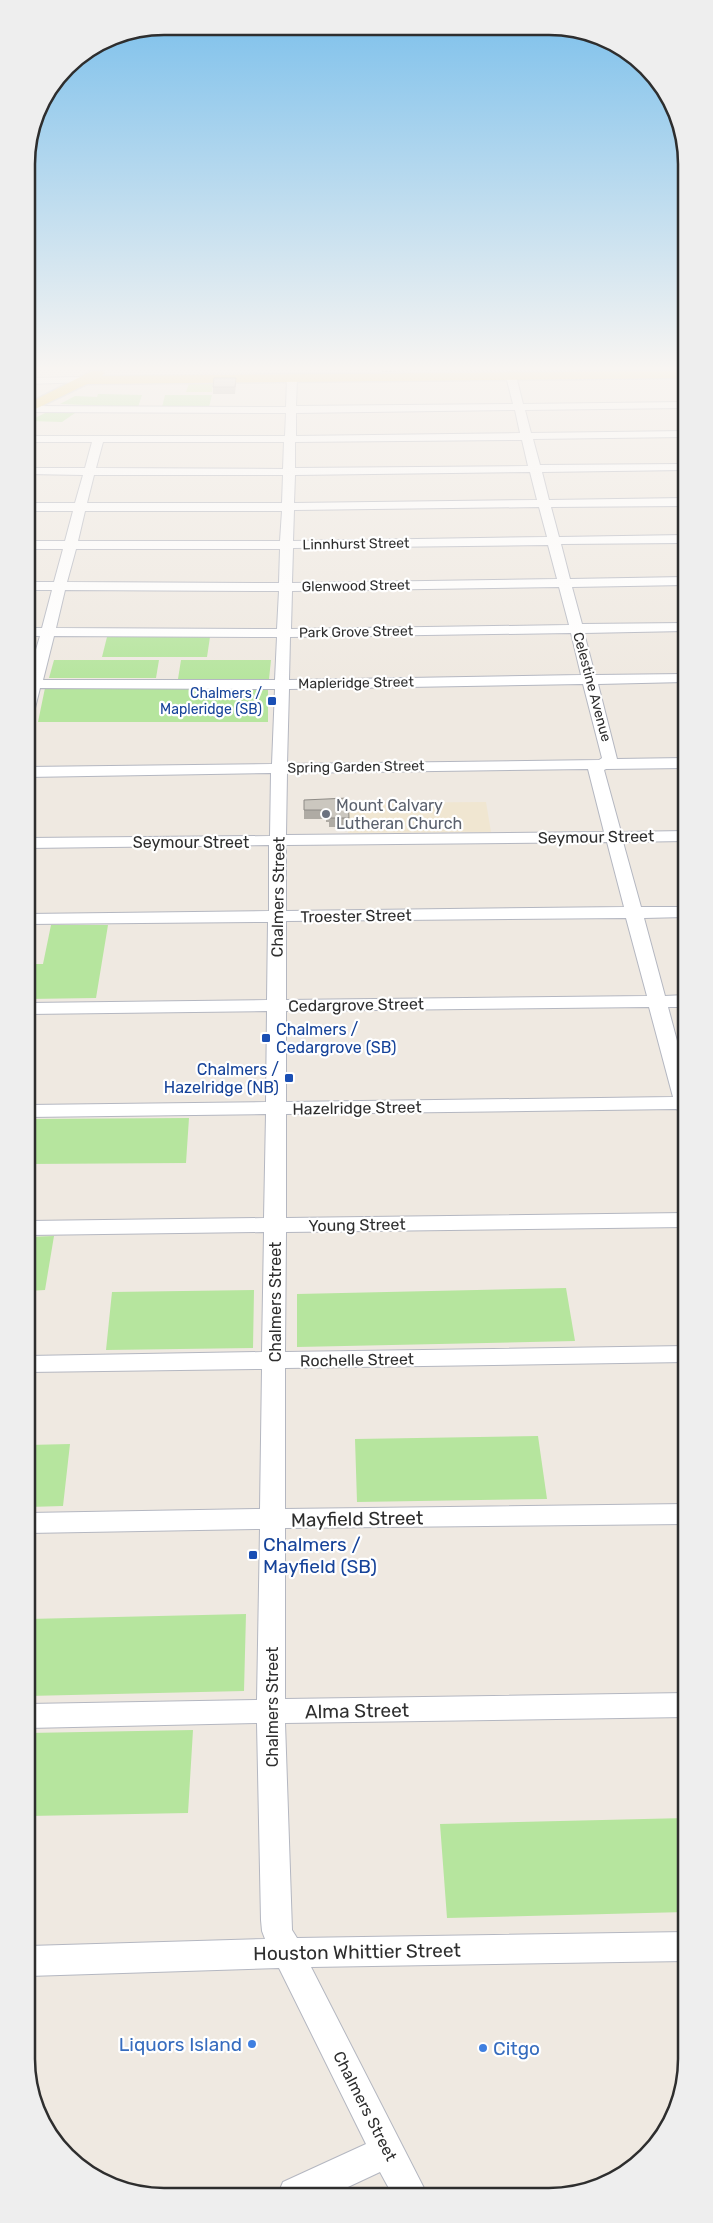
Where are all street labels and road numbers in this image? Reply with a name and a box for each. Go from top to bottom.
street label: Linnhurst Street [302,535,410,553]
street label: Glenwood Street [302,577,411,595]
street label: Park Grove Street [299,622,414,641]
street label: Celestine Avenue [569,630,615,744]
street label: Mapleridge Street [298,673,414,693]
street label: Spring Garden Street [287,757,425,777]
street label: Seymour Street [538,826,654,848]
street label: Seymour Street [133,833,249,852]
street label: Chalmers Street [267,836,289,958]
street label: Troester Street [300,906,412,926]
street label: Cedargrove Street [288,994,424,1016]
street label: Hazelridge Street [292,1097,422,1119]
street label: Young Street [308,1215,406,1235]
street label: Chalmers Street [266,1242,285,1362]
street label: Rochelle Street [300,1350,414,1370]
street label: Mayfield Street [291,1506,424,1532]
street label: Chalmers Street [263,1647,282,1767]
street label: Alma Street [305,1699,410,1723]
street label: Houston Whittier Street [253,1939,462,1965]
street label: Chalmers Street [329,2048,401,2164]

